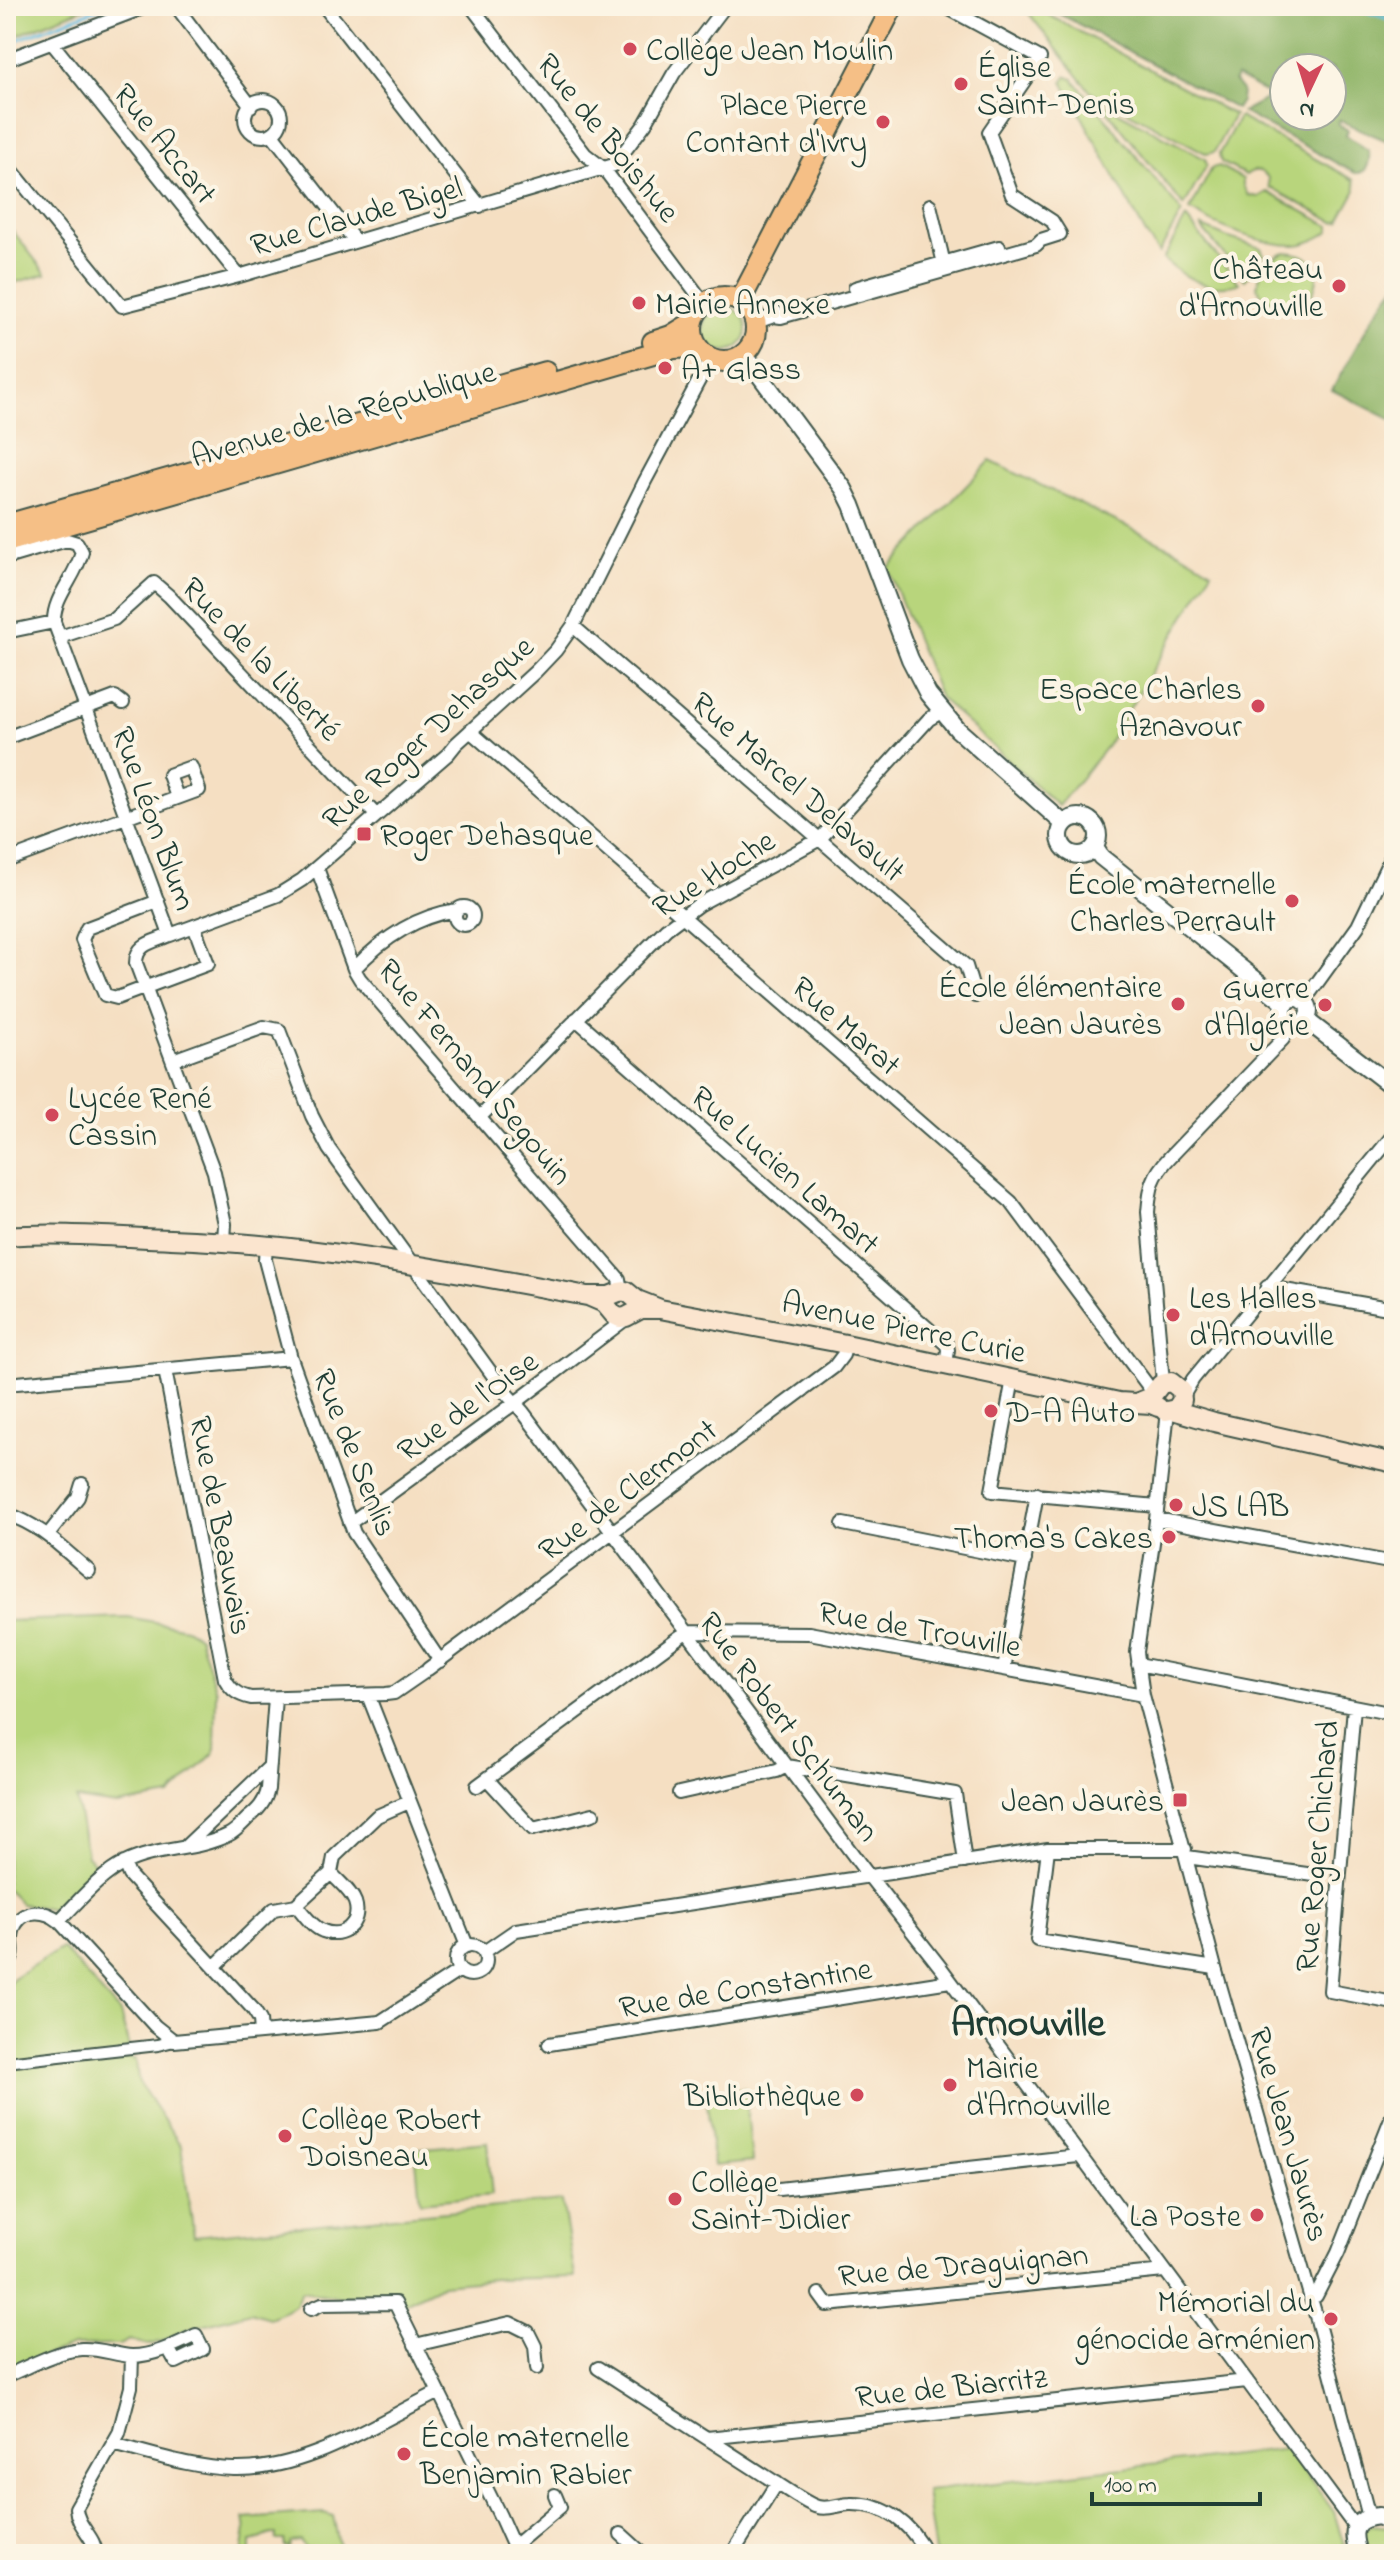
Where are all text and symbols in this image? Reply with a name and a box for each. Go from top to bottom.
place label: Collège Jean Moulin [646,29,893,76]
marker: Collège Jean Moulin [621,40,639,58]
street label: Rue de Boishue [523,44,690,235]
place label: Église Saint-Denis [977,46,1135,130]
north arrow [1268,52,1348,132]
street label: Rue Accart [100,74,227,216]
marker: Église Saint-Denis [952,75,970,93]
place label: Place Pierre Contant d'Ivry [686,84,868,168]
text: N [1298,92,1315,125]
marker: Place Pierre Contant d'Ivry [874,113,892,131]
street label: Rue Claude Bigel [246,166,468,271]
place label: Château d'Arnouville [1178,248,1324,332]
marker: Château d'Arnouville [1330,277,1348,295]
place label: Mairie Annexe [655,283,830,330]
marker: Mairie Annexe [630,294,648,312]
place label: A+ Glass [681,348,801,395]
street label: Avenue de la République [186,350,503,482]
marker: A+ Glass [656,359,674,377]
street label: Rue de la Liberté [169,567,351,754]
street label: Rue Roger Dehasque [313,627,541,837]
place label: Espace Charles Aznavour [1039,668,1242,752]
street label: Rue Marcel Delavault [679,682,915,896]
marker: Espace Charles Aznavour [1249,697,1267,715]
street label: Rue Léon Blum [97,721,207,918]
place label: Roger Dehasque [380,815,593,853]
street label: Rue Hoche [644,819,786,932]
marker: Roger Dehasque [355,825,373,843]
place label: École maternelle Charles Perrault [1067,863,1277,947]
marker: École maternelle Charles Perrault [1283,892,1301,910]
street label: Rue Fernand Segouin [364,949,583,1197]
street label: Rue Marat [779,966,910,1089]
place label: École élémentaire Jean Jaurès [938,966,1163,1050]
place label: Guerre d'Algérie [1204,967,1310,1051]
marker: École élémentaire Jean Jaurès [1169,995,1187,1013]
marker: Guerre d'Algérie [1316,996,1334,1014]
street label: Rue Lucien Lamart [678,1076,889,1268]
place label: Lycée René Cassin [68,1077,212,1161]
marker: Lycée René Cassin [43,1106,61,1124]
place label: Les Halles d'Arnouville [1189,1277,1334,1361]
street label: Avenue Pierre Curie [777,1281,1030,1378]
marker: Les Halles d'Arnouville [1164,1306,1182,1324]
street label: Rue de l'Oise [389,1340,550,1475]
street label: Rue de Senlis [298,1363,408,1544]
place label: D-A Auto [1006,1391,1136,1438]
marker: D-A Auto [982,1402,1000,1420]
street label: Rue de Clermont [530,1409,729,1575]
street label: Rue de Beauvais [174,1412,263,1639]
place label: JS LAB [1192,1485,1289,1532]
marker: JS LAB [1167,1496,1185,1514]
place label: Thoma's Cakes [954,1517,1153,1564]
marker: Thoma's Cakes [1160,1528,1178,1546]
street label: Rue de Trouville [814,1591,1025,1672]
street label: Rue Robert Schuman [685,1603,889,1853]
street label: Rue Roger Chichard [1285,1719,1354,1974]
place label: Jean Jaurès [1001,1780,1164,1827]
marker: Jean Jaurès [1171,1791,1189,1809]
street label: Rue de Constantine [616,1947,876,2034]
district label: Arnouville [951,1996,1106,2055]
street label: Rue Jean Jaurès [1234,2022,1340,2248]
place label: Mairie d'Arnouville [966,2047,1111,2131]
place label: Bibliothèque [683,2075,842,2122]
marker: Mairie d'Arnouville [941,2076,959,2094]
marker: Bibliothèque [848,2086,866,2104]
place label: Collège Robert Doisneau [300,2098,482,2182]
marker: Collège Robert Doisneau [276,2127,294,2145]
place label: Collège Saint-Didier [691,2161,850,2245]
marker: Collège Saint-Didier [666,2190,684,2208]
place label: La Poste [1129,2195,1242,2242]
marker: La Poste [1248,2206,1266,2224]
street label: Rue de Draguignan [836,2233,1090,2302]
place label: Mémorial du génocide arménien [1075,2281,1315,2365]
marker: Mémorial du génocide arménien [1322,2310,1340,2328]
street label: Rue de Biarritz [853,2356,1050,2423]
place label: École maternelle Benjamin Rabier [419,2416,632,2500]
marker: École maternelle Benjamin Rabier [395,2445,413,2463]
scale bar [1092,2456,1260,2506]
text: 100 m [1104,2469,1157,2504]

